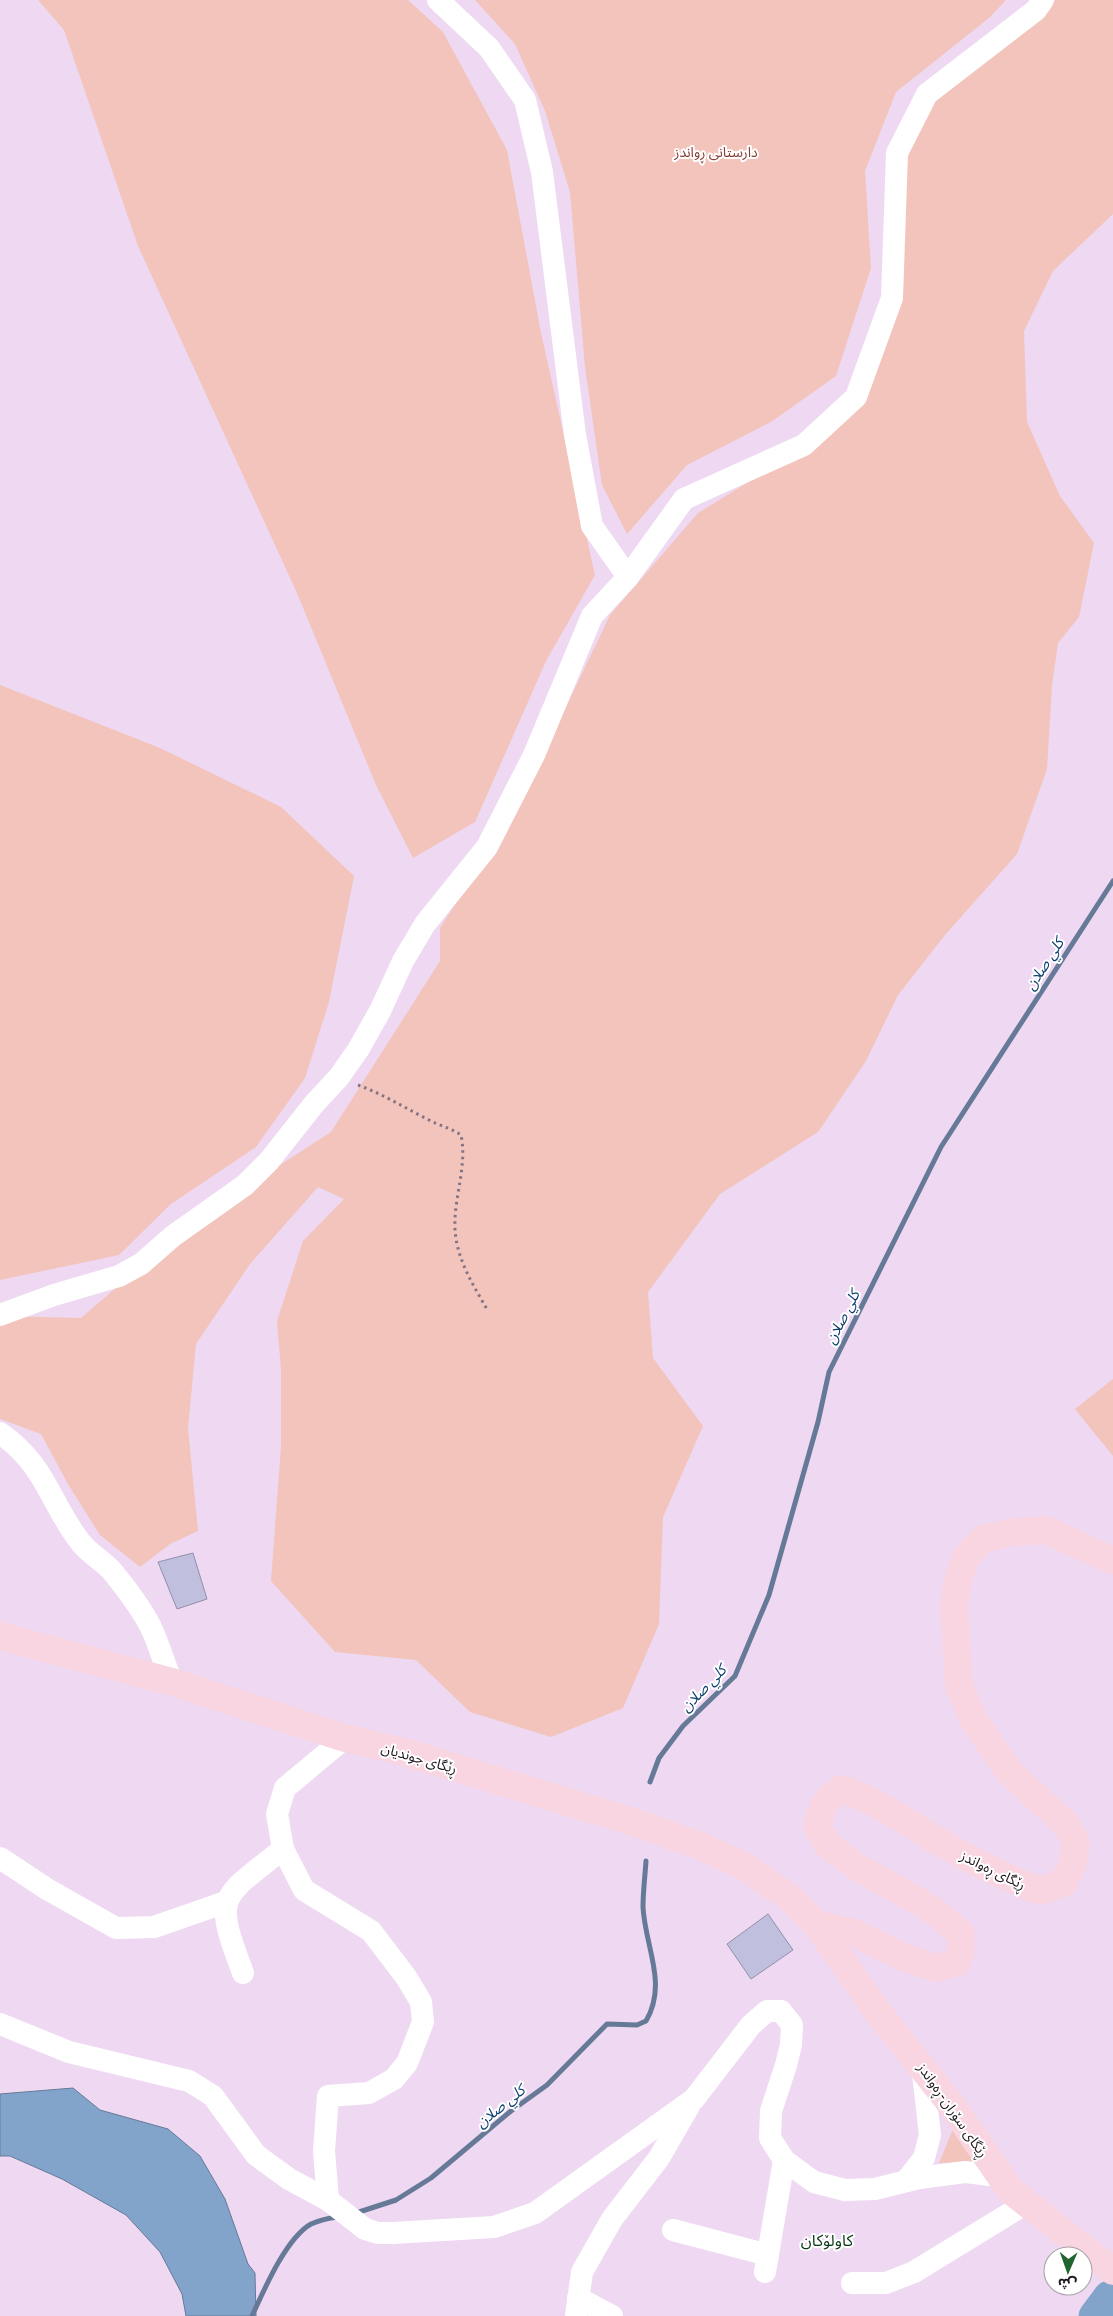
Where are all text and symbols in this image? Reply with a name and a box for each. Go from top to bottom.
park label: دارستانی ڕواندز [673,143,758,164]
water label: كلي صلان [1020,932,1071,995]
water label: كلي صلان [820,1284,867,1348]
water label: كلي صلان [676,1658,734,1717]
street label: ڕێگای جوندیان [378,1739,459,1780]
street label: ڕێگای ڕەواندز [955,1846,1029,1896]
street label: ڕێگای سۆران-ڕەواندز [911,2059,992,2162]
water label: كلي صلان [471,2079,532,2134]
district label: کاولۆکان [801,2230,854,2250]
north arrow [1043,2246,1093,2296]
text: ش [1058,2275,1077,2293]

